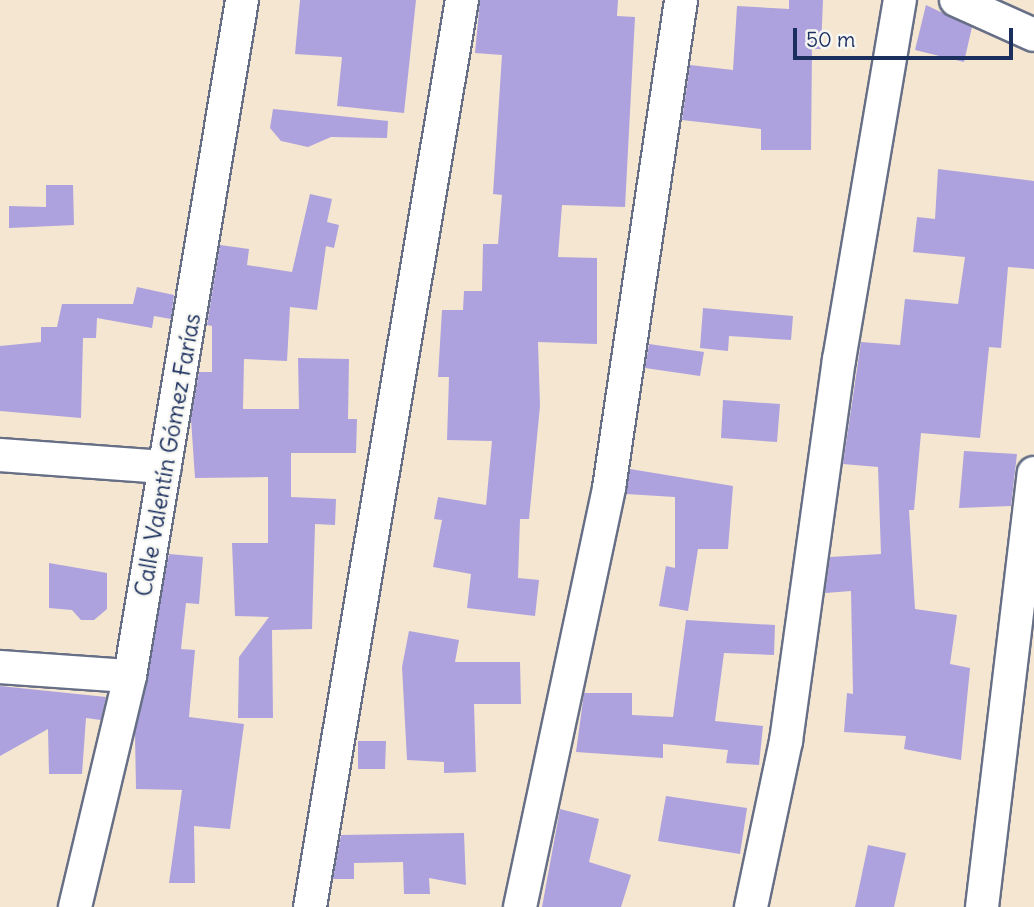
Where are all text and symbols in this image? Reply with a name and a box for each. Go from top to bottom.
scale bar [796,14,1016,58]
text: 50 m [806,26,855,53]
street label: Calle Valentín Gómez Farías [129,311,207,599]

